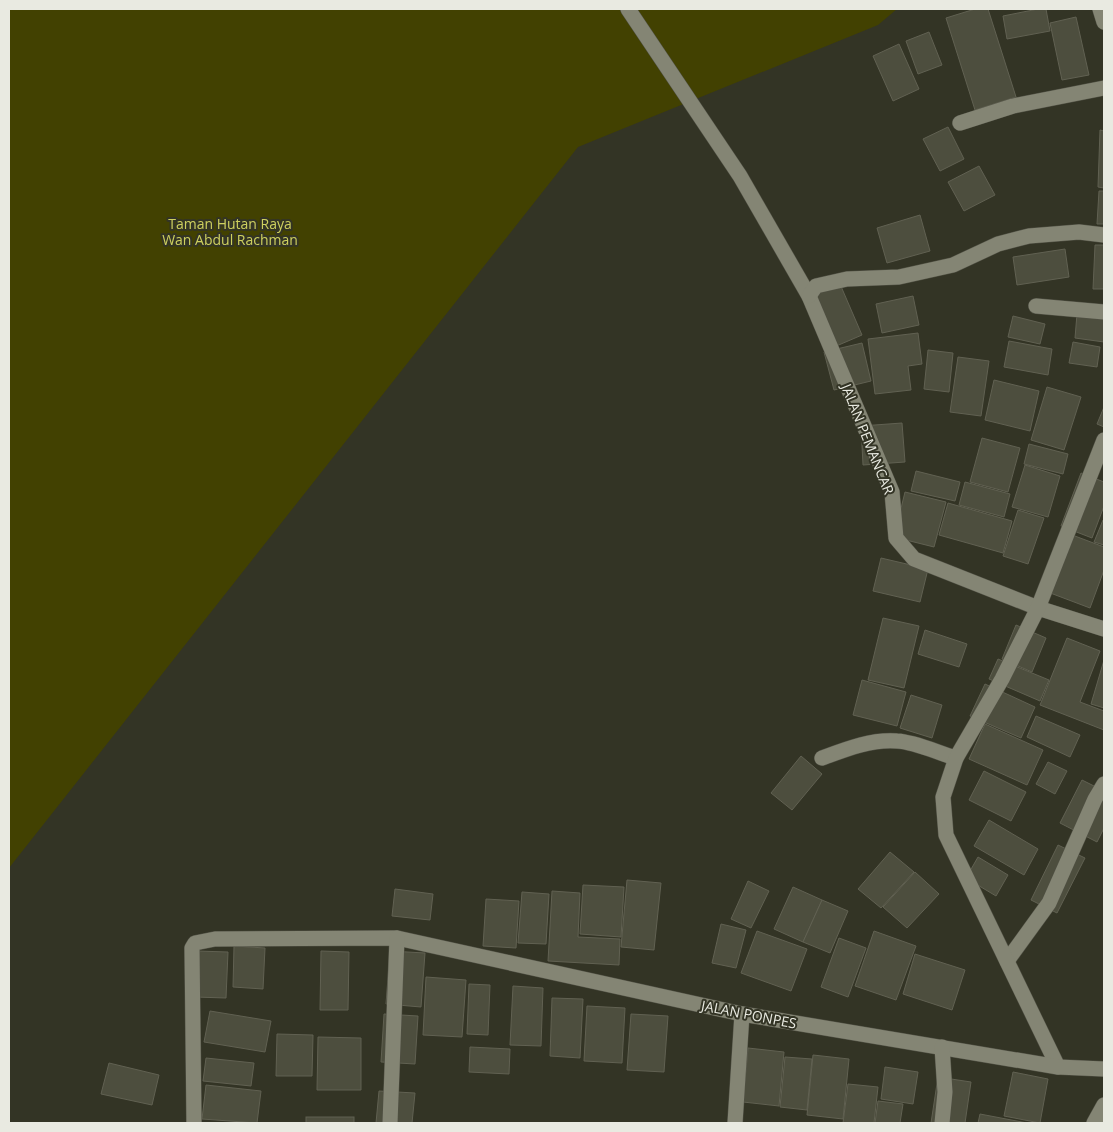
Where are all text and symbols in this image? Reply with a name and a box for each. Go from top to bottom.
park label: Taman Hutan Raya Wan Abdul Rachman [162,214,298,249]
street label: JALAN PEMANCAR [836,379,899,497]
street label: JALAN PONPES [698,995,798,1033]

